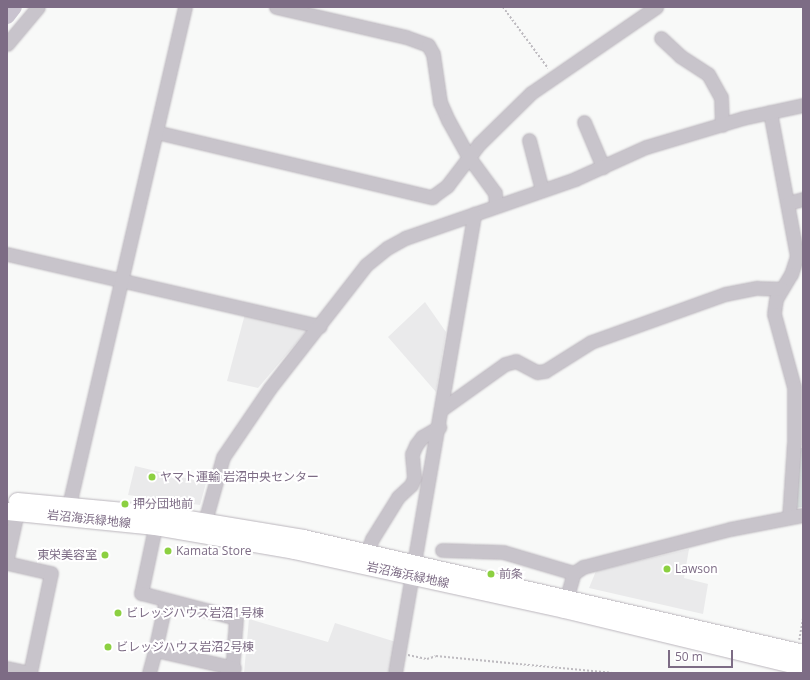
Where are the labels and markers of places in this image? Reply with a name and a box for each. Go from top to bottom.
place label: ヤマト運輸 岩沼中央センター [160,470,319,484]
marker: ヤマト運輸 岩沼中央センター [147,472,157,482]
place label: 押分団地前 [133,497,193,511]
marker: 押分団地前 [120,499,130,509]
place label: Kamata Store [176,544,252,558]
marker: Kamata Store [163,546,173,556]
place label: 東栄美容室 [37,548,97,562]
marker: 東栄美容室 [100,550,110,560]
place label: Lawson [675,562,718,576]
marker: Lawson [662,564,672,574]
place label: 前条 [499,567,523,581]
marker: 前条 [486,569,496,579]
place label: ビレッジハウス岩沼1号棟 [126,606,265,620]
marker: ビレッジハウス岩沼1号棟 [113,608,123,618]
place label: ビレッジハウス岩沼2号棟 [116,640,255,654]
marker: ビレッジハウス岩沼2号棟 [103,642,113,652]

